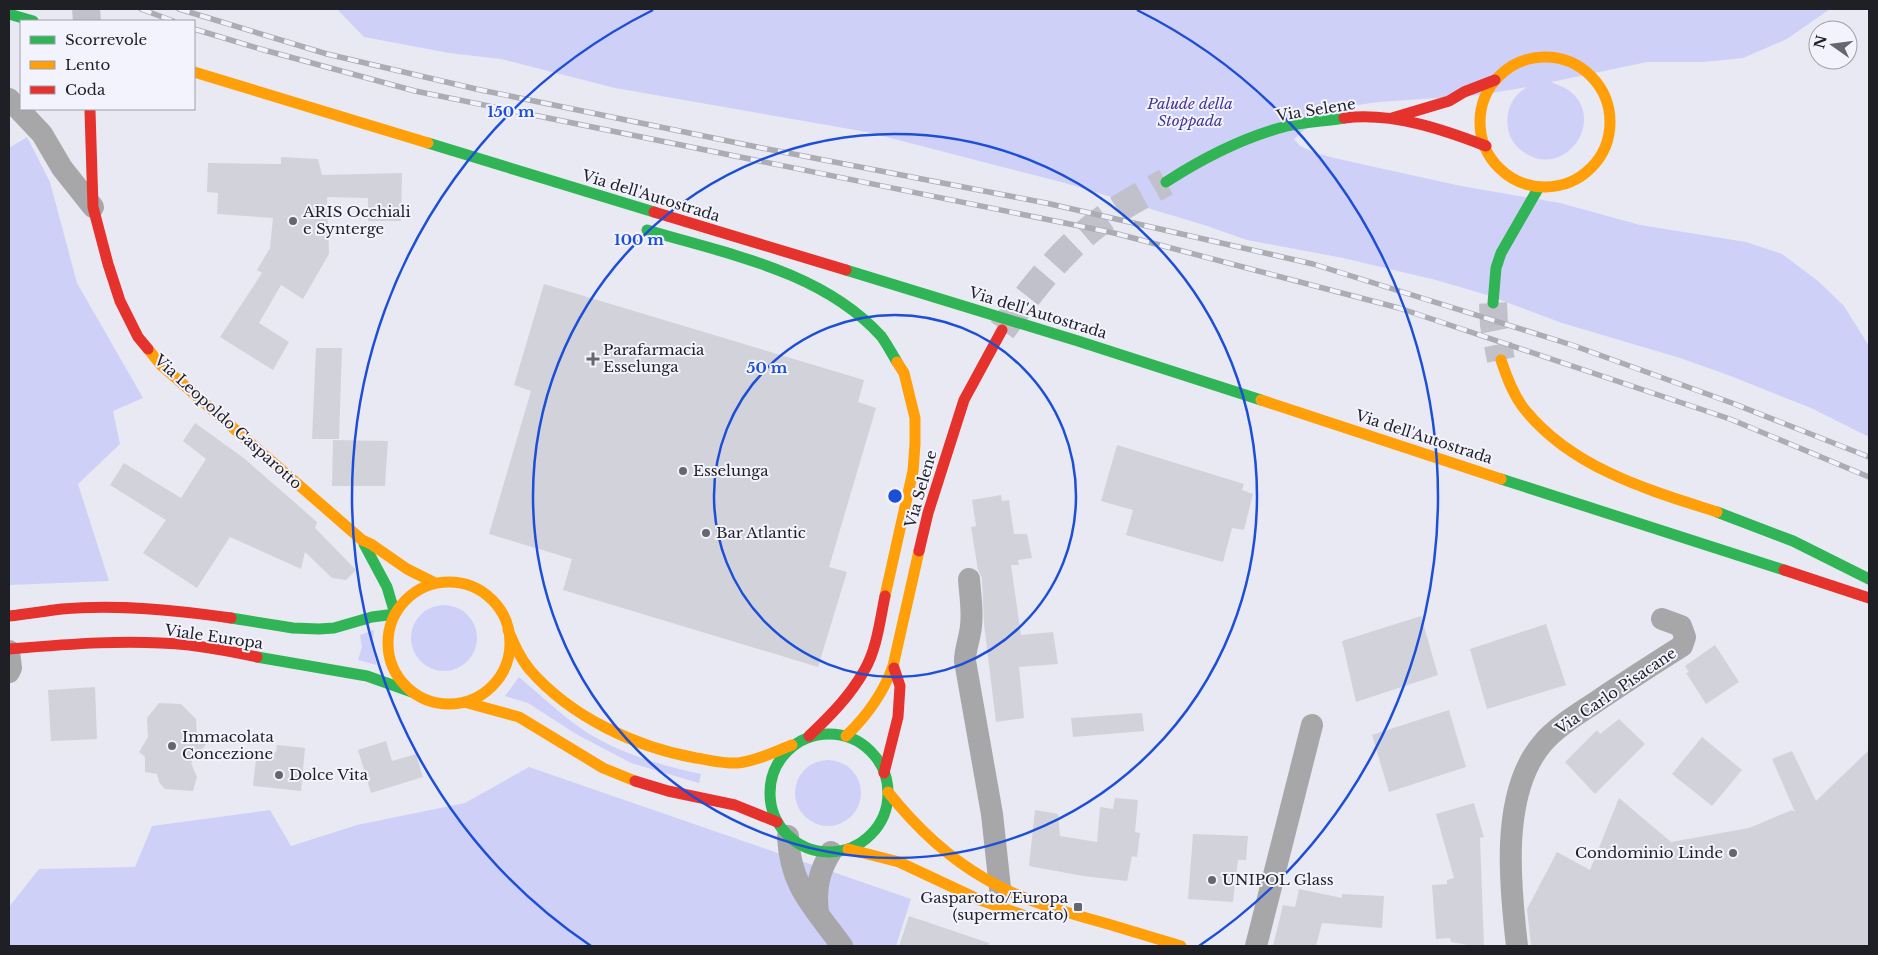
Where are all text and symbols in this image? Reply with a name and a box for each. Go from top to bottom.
legend [20,20,195,110]
north arrow [1808,20,1858,70]
text: Scorrevole [65,30,147,49]
text: N [1810,33,1831,50]
text: Lento [65,55,111,74]
text: Coda [65,80,106,99]
park label: Palude della Stoppada [1146,94,1233,130]
street label: Via Selene [1274,94,1357,125]
text: 150 m [487,102,535,121]
street label: Via dell'Autostrada [579,165,723,226]
place label: ARIS Occhiali e Synterge [302,202,411,238]
marker: ARIS Occhiali e Synterge [287,215,299,227]
text: 100 m [614,230,664,249]
street label: Via dell'Autostrada [966,282,1110,343]
place label: Parafarmacia Esselunga [603,340,705,376]
street label: Via Leopoldo Gasparotto [150,350,306,493]
marker: Parafarmacia Esselunga [587,353,599,365]
text: 50 m [747,358,788,377]
street label: Via dell'Autostrada [1352,405,1496,468]
street label: Via Selene [900,448,941,531]
place label: Esselunga [693,461,769,480]
marker: Esselunga [677,465,689,477]
centre of rings [886,487,904,505]
place label: Bar Atlantic [716,523,806,542]
marker: Bar Atlantic [700,527,712,539]
street label: Viale Europa [163,620,265,653]
street label: Via Carlo Pisacane [1551,643,1680,739]
place label: Immacolata Concezione [182,727,274,763]
marker: Immacolata Concezione [166,740,178,752]
place label: Dolce Vita [289,765,369,784]
marker: Dolce Vita [273,769,285,781]
place label: Condominio Linde [1575,843,1723,862]
marker: Condominio Linde [1727,847,1739,859]
place label: UNIPOL Glass [1222,870,1334,889]
marker: UNIPOL Glass [1206,874,1218,886]
place label: Gasparotto/Europa (supermercato) [920,888,1069,924]
marker: Gasparotto/Europa (supermercato) [1072,901,1084,913]

